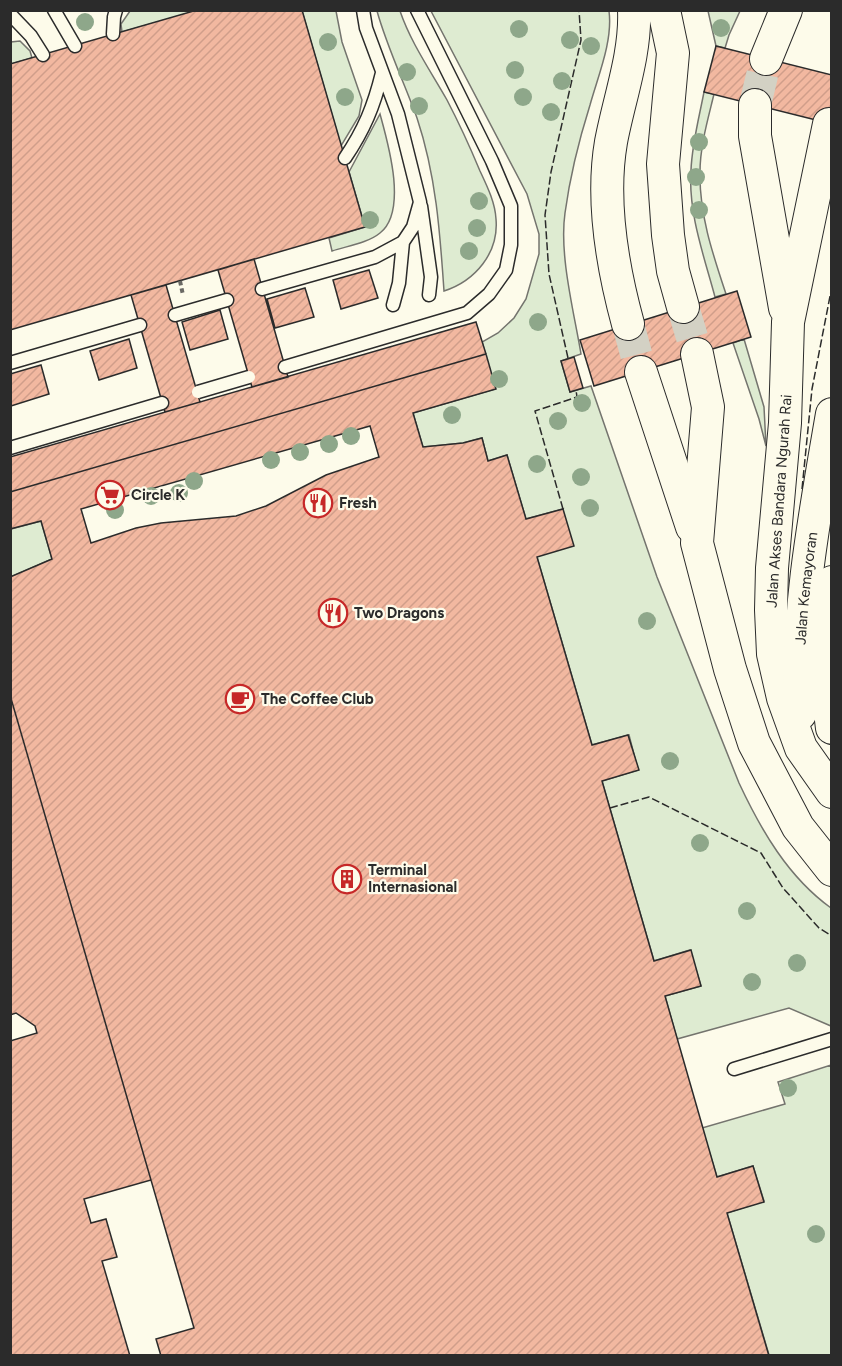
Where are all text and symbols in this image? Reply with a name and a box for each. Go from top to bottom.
street label: Jalan Akses Bandara Ngurah Rai [763,394,795,608]
supermarket icon: Circle K [94,479,126,511]
place label: Circle K [131,486,185,504]
restaurant icon: Fresh [302,487,334,519]
place label: Fresh [339,494,377,512]
street label: Jalan Kemayoran [792,531,821,645]
restaurant icon: Two Dragons [317,597,349,629]
place label: Two Dragons [354,604,444,622]
cafe icon: The Coffee Club [224,683,256,715]
place label: The Coffee Club [261,690,374,708]
place label: Terminal Internasional [368,861,457,896]
building icon: Terminal Internasional [331,863,363,895]

